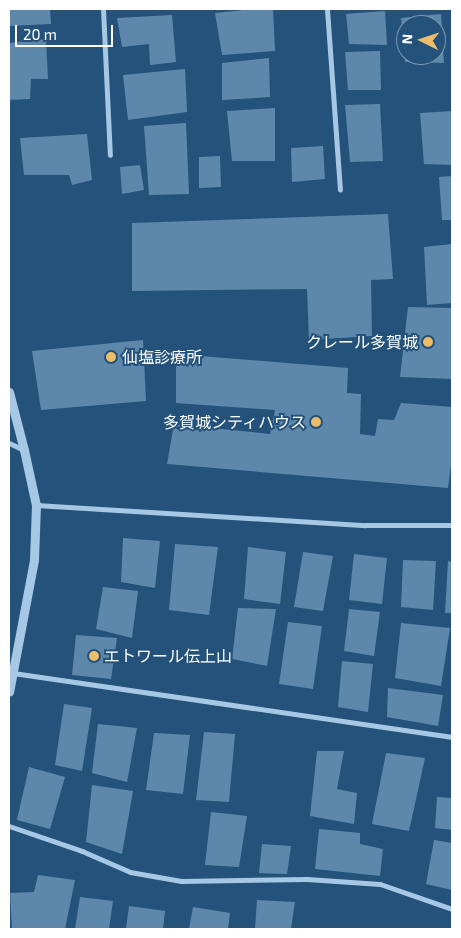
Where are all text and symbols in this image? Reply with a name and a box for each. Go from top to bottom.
scale bar [18,15,115,47]
north arrow [396,15,446,65]
text: 20 m [23,25,57,43]
text: N [398,33,415,45]
place label: クレール多賀城 [306,332,418,352]
marker: クレール多賀城 [422,336,434,348]
place label: 仙塩診療所 [122,347,202,367]
marker: 仙塩診療所 [104,350,118,364]
place label: 多賀城シティハウス [162,412,306,432]
marker: 多賀城シティハウス [310,416,322,428]
place label: エトワール伝上山 [104,646,232,666]
marker: エトワール伝上山 [88,650,100,662]

